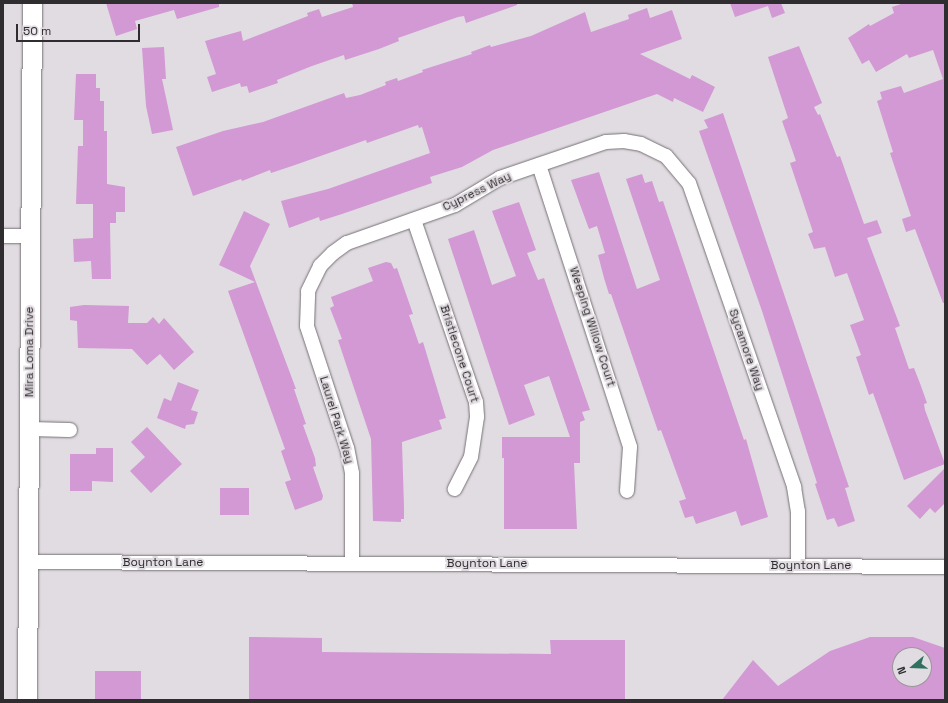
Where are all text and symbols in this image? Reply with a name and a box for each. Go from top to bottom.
scale bar [18,16,142,42]
text: 50 m [23,23,51,39]
street label: Cypress Way [440,169,514,215]
street label: Weeping Willow Court [566,265,618,389]
street label: Bristlecone Court [436,303,482,405]
street label: Mira Loma Drive [23,307,37,397]
street label: Sycamore Way [725,307,767,393]
street label: Laurel Park Way [316,375,356,465]
street label: Boynton Lane [123,556,203,570]
street label: Boynton Lane [447,557,527,571]
street label: Boynton Lane [771,559,851,573]
north arrow [892,647,932,687]
text: N [894,665,909,676]

